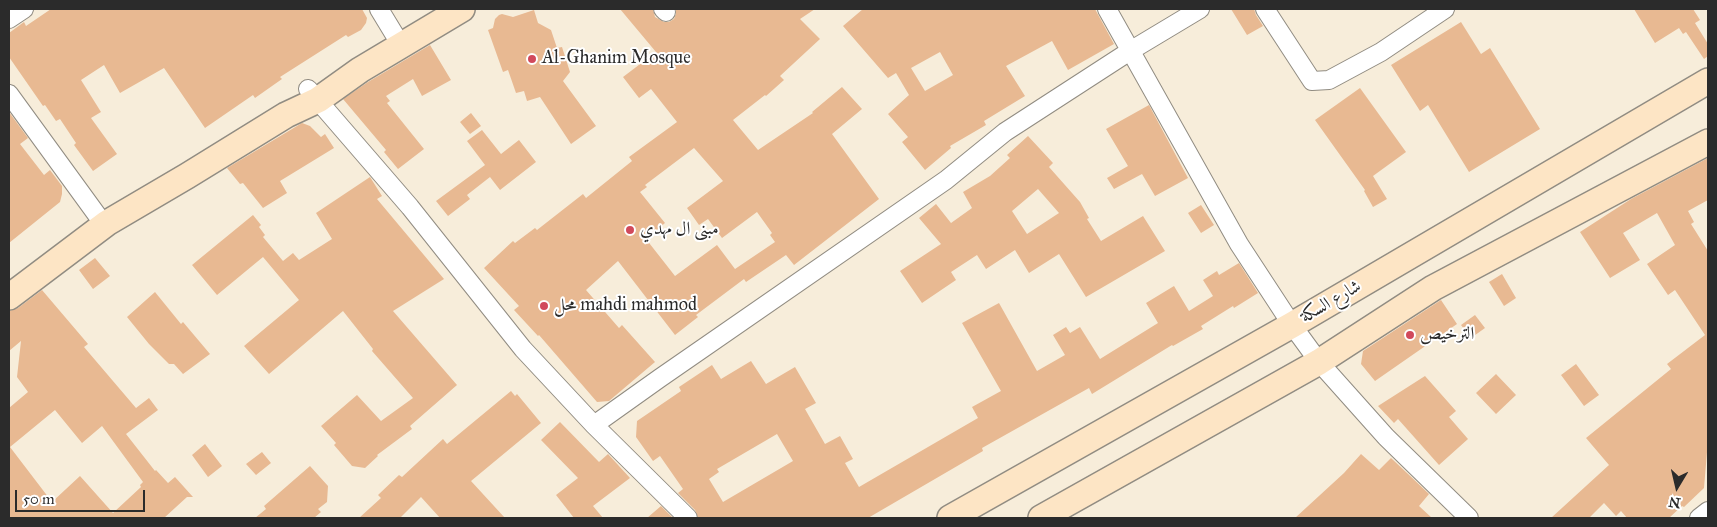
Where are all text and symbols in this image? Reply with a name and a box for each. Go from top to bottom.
place label: Al-Ghanim Mosque [542,48,691,70]
marker: Al-Ghanim Mosque [526,53,538,65]
place label: مبنى ال مهدي [640,219,719,241]
marker: مبنى ال مهدي [624,224,636,236]
street label: شارع السكة [1297,276,1365,328]
place label: محل mahdi mahmod [554,295,697,317]
marker: محل mahdi mahmod [538,300,550,312]
place label: الترخيص [1420,324,1474,346]
marker: الترخيص [1404,329,1416,341]
north arrow [1652,462,1702,512]
scale bar [18,480,148,512]
text: 50 m [23,490,55,508]
text: N [1667,493,1682,512]

